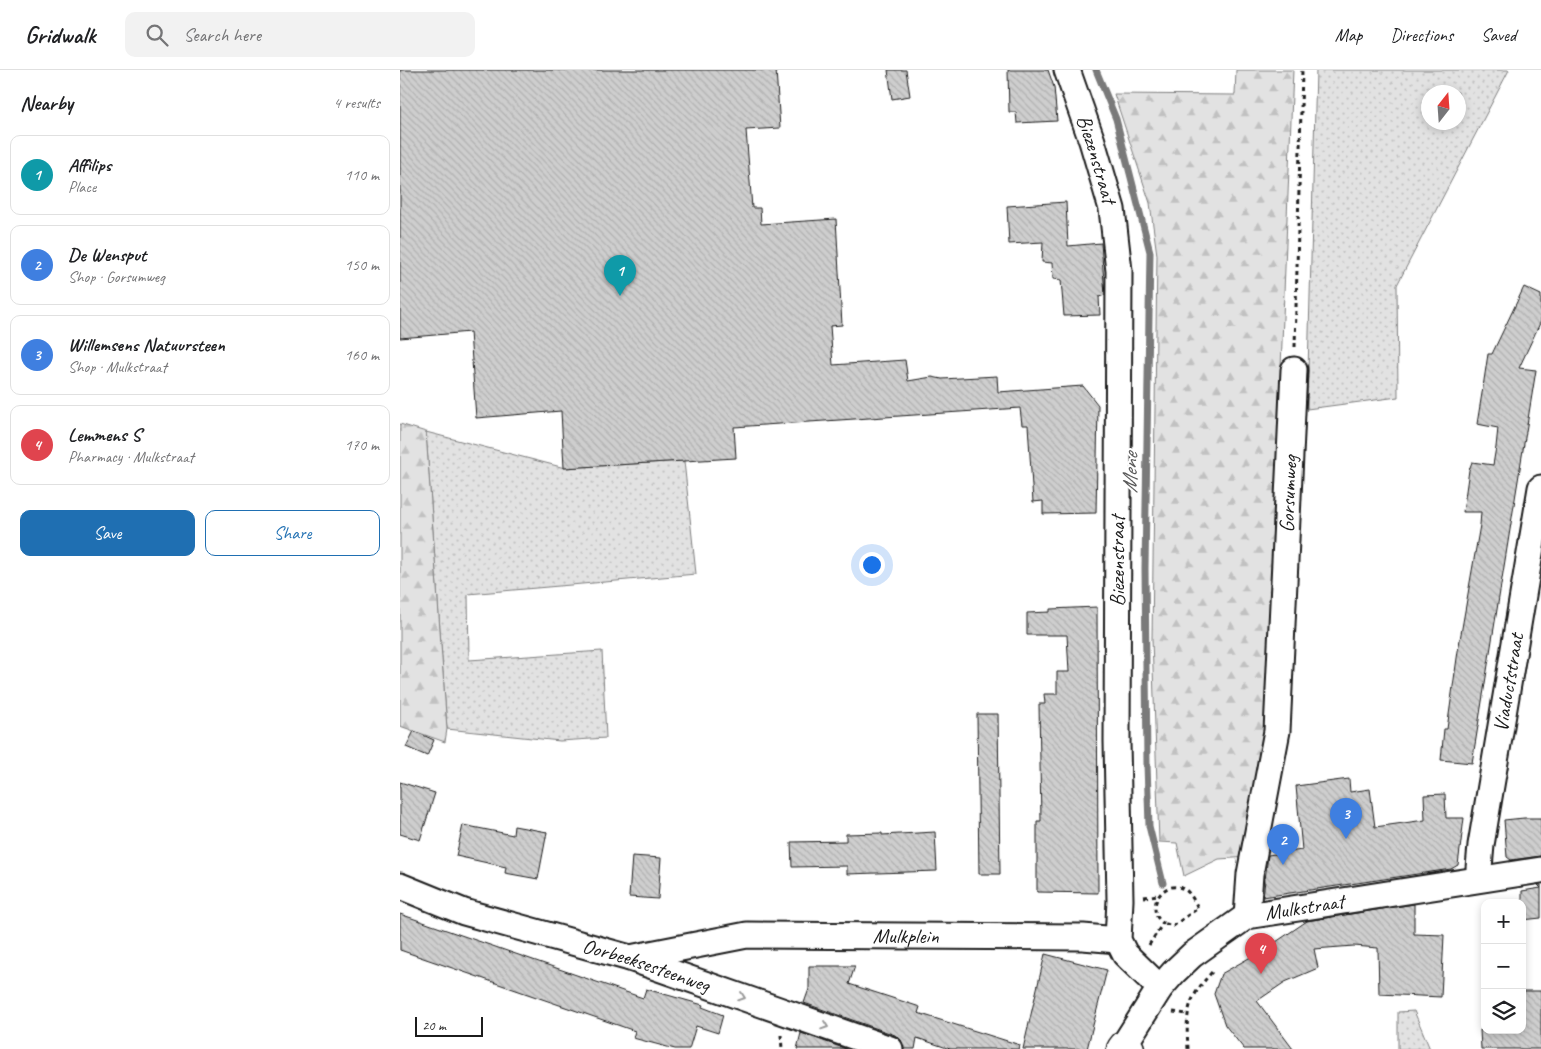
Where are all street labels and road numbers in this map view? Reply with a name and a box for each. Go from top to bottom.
street label: Biezenstraat [1071,111,1123,209]
street label: Gorsumweg [1273,453,1303,533]
street label: Biezenstraat [1104,512,1130,607]
street label: Viaductstraat [1487,629,1530,734]
street label: Mulkstraat [1263,888,1349,926]
street label: Mulkplein [873,923,939,949]
street label: Oorbeeksesteenweg [580,932,715,998]

